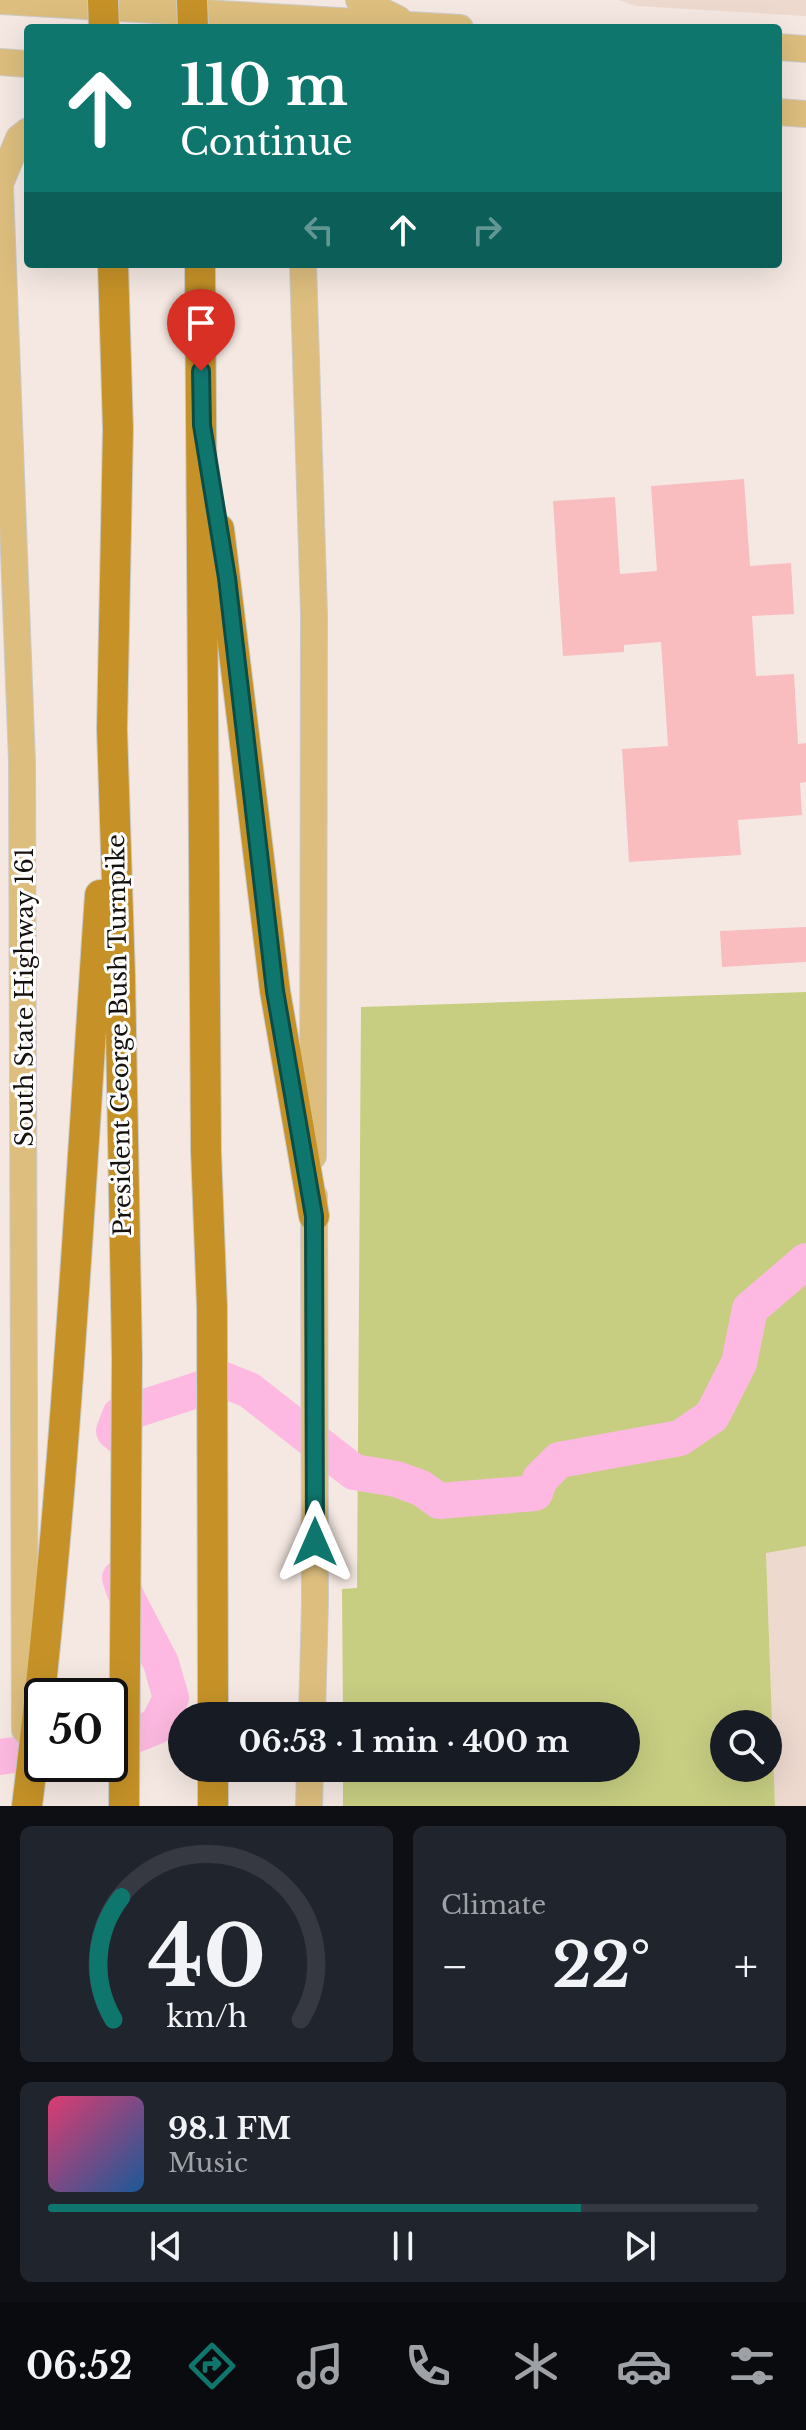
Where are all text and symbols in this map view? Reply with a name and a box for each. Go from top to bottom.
text: 110 m [180,51,348,120]
icon: ahead [48,56,152,160]
text: Continue [180,120,353,165]
icon: left [297,208,341,252]
icon: ahead [381,208,425,252]
icon: right [465,208,509,252]
pin [167,289,235,371]
icon: arrive [179,301,223,345]
street label: President George Bush Turnpike [101,834,137,1236]
street label: South State Highway 161 [10,847,39,1147]
position arrow [273,1500,357,1584]
speed limit sign: 50 [24,1678,128,1782]
map controls [710,1710,782,1782]
button: search [710,1710,782,1782]
text: 06:53 · 1 min · 400 m [239,1723,569,1760]
text: Climate [441,1889,546,1921]
text: 40 [147,1905,266,2008]
text: 22° [552,1929,650,2003]
text: − [441,1939,469,1994]
text: + [734,1939,758,1994]
text: km/h [166,1999,247,2035]
text: 98.1 FM [168,2110,291,2147]
text: Music [168,2147,248,2179]
icon: previous [144,2224,188,2268]
icon: pause [381,2224,425,2268]
icon: next [618,2224,662,2268]
icon: directions [184,2338,240,2394]
icon: music [292,2338,348,2394]
icon: phone [400,2338,456,2394]
icon: climate [508,2338,564,2394]
icon: car [616,2338,672,2394]
icon: filters [724,2338,780,2394]
text: 06:52 [26,2344,132,2389]

